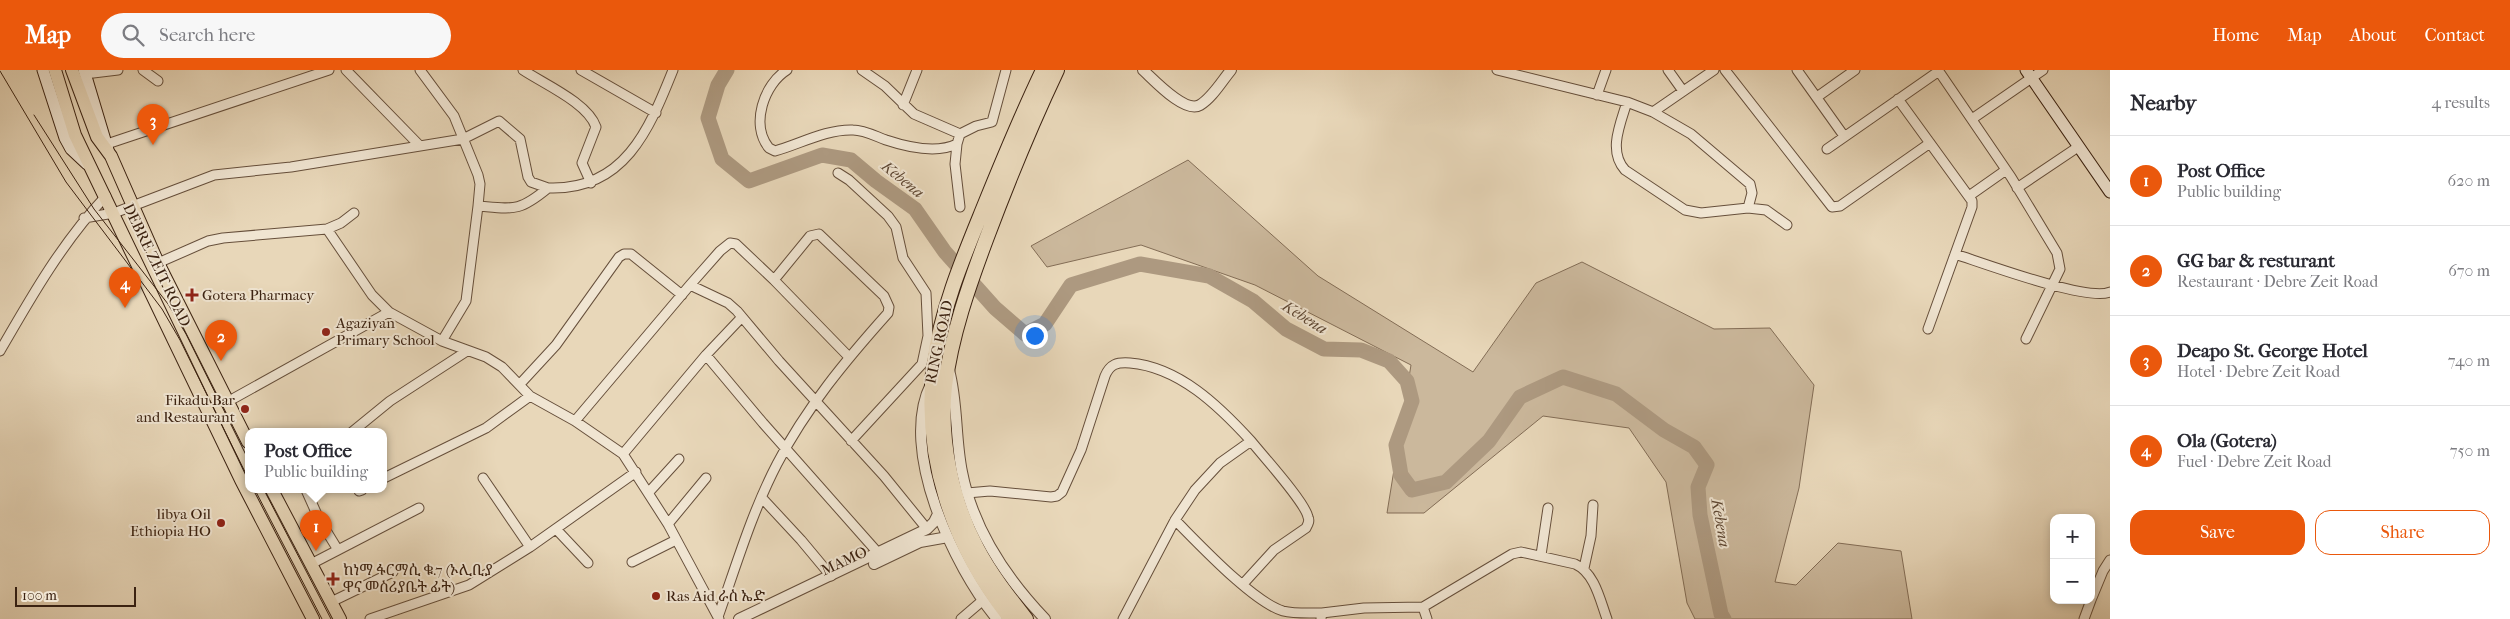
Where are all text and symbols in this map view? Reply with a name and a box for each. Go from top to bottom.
search box [101,13,451,58]
text: Map [25,21,71,49]
icon: search [119,21,147,49]
text: Search here [159,24,255,46]
text: Home [2212,25,2259,46]
text: Map [2287,25,2322,46]
text: About [2350,25,2396,46]
text: Contact [2424,25,2485,46]
text: Nearby [2130,91,2196,115]
text: 4 results [2432,93,2490,112]
pin: 3 [137,104,169,145]
water label: Kebena [877,156,928,202]
text: Post Office [2177,160,2265,182]
text: 1 [2143,171,2149,190]
text: 620 m [2448,171,2490,190]
text: Public building [2177,182,2281,201]
street label: DEBRE ZEIT ROAD [119,200,195,330]
text: GG bar & resturant [2177,250,2335,272]
text: 2 [2142,261,2150,280]
text: 670 m [2448,261,2490,280]
pin: 4 [109,267,141,308]
text: Restaurant · Debre Zeit Road [2177,272,2378,291]
place label: Gotera Pharmacy [202,286,315,304]
marker: Gotera Pharmacy [186,289,198,301]
water label: Kebena [1278,295,1331,338]
street label: RING ROAD [921,299,957,385]
place label: Agaziyan Primary School [335,314,435,349]
pin: 2 [205,320,237,361]
your location [1022,323,1048,349]
marker: Agaziyan Primary School [320,326,332,338]
text: Deapo St. George Hotel [2177,340,2368,362]
text: 3 [2143,351,2149,370]
text: 740 m [2448,351,2490,370]
text: Hotel · Debre Zeit Road [2177,362,2340,381]
place label: Fikadu Bar and Restaurant [136,391,236,426]
marker: Fikadu Bar and Restaurant [239,403,251,415]
popup [245,428,387,493]
text: Ola (Gotera) [2177,430,2277,452]
text: Post Office [264,440,352,462]
text: 4 [2141,441,2151,460]
text: 750 m [2450,441,2490,460]
text: Fuel · Debre Zeit Road [2177,452,2332,471]
text: Public building [264,462,368,481]
water label: Kebena [1707,496,1735,549]
place label: libya Oil Ethiopia HO [130,505,211,540]
pin: 1 [300,510,332,551]
button: Save [2130,510,2305,555]
button: Share [2315,510,2490,555]
map controls [2050,514,2095,604]
button: + [2050,514,2095,559]
marker: libya Oil Ethiopia HO [215,517,227,529]
street label: MAMO [818,542,870,579]
button: − [2050,559,2095,604]
place label: ከነማ ፋርማሲ ቁ.7 (ኦሊቢያ ዋና መስሪያቤት ፊት) [343,561,493,596]
marker: ከነማ ፋርማሲ ቁ.7 (ኦሊቢያ ዋና መስሪያቤት ፊት) [327,573,339,585]
scale bar [15,584,136,607]
text: 100 m [22,587,57,604]
place label: Ras Aid ራስ ኤድ [666,587,765,605]
marker: Ras Aid ራስ ኤድ [650,590,662,602]

